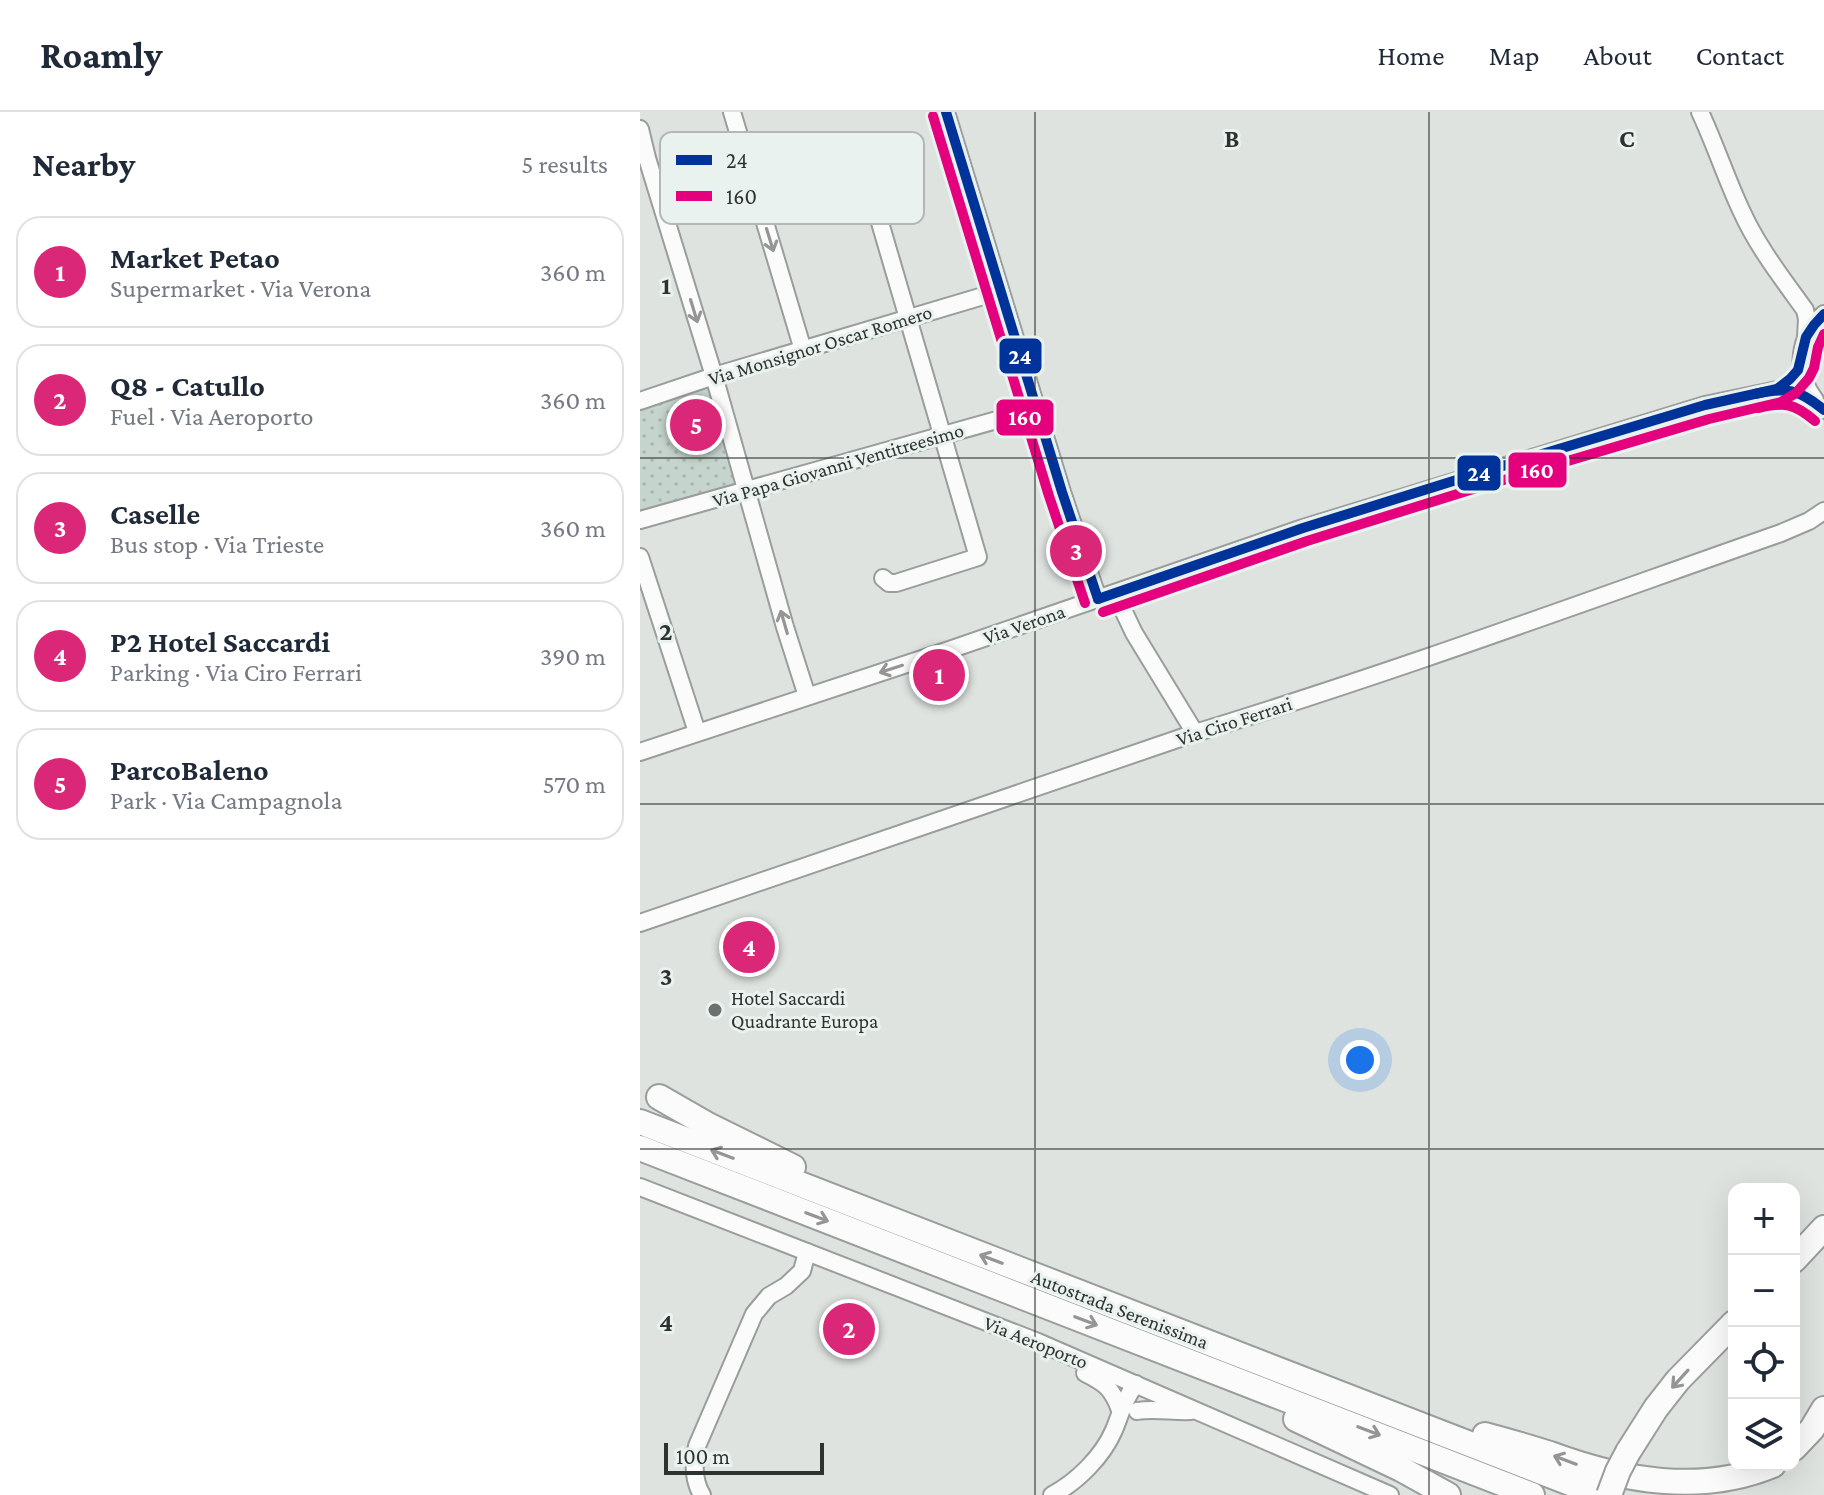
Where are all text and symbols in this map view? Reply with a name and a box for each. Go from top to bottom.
text: Roamly [40,34,163,76]
text: Home [1378,40,1445,71]
text: Map [1489,40,1540,71]
text: About [1584,40,1652,71]
text: Contact [1696,40,1784,71]
text: B [1224,124,1240,153]
text: C [1619,124,1635,153]
legend [660,132,924,224]
text: Nearby [32,146,135,183]
text: 24 [726,148,748,173]
text: 5 results [521,150,608,179]
text: 160 [726,184,757,209]
one-way arrow [763,227,778,253]
text: Market Petao [110,241,280,274]
text: 1 [55,258,65,287]
text: 360 m [540,258,606,287]
text: 1 [661,271,671,300]
text: Supermarket · Via Verona [110,274,371,303]
one-way arrow [687,298,702,324]
street label: Via Monsignor Oscar Romero [705,300,935,391]
line badge: 24 [998,337,1043,375]
text: 24 [1008,344,1032,369]
text: Q8 - Catullo [110,369,265,402]
text: 2 [53,386,67,415]
text: 360 m [540,386,606,415]
pin: 5 [670,395,722,455]
line badge: 160 [995,398,1055,437]
text: Fuel · Via Aeroporto [110,402,313,431]
text: 160 [1008,405,1042,430]
street label: Via Papa Giovanni Ventitreesimo [710,419,967,512]
line badge: 160 [1507,451,1568,489]
line badge: 24 [1456,454,1502,492]
text: 160 [1520,458,1554,483]
text: 24 [1467,461,1491,486]
text: Caselle [110,497,200,530]
text: 3 [54,514,66,543]
text: 360 m [540,514,606,543]
pin: 3 [1050,521,1102,581]
text: Bus stop · Via Trieste [110,530,324,559]
street label: Via Verona [980,600,1068,648]
one-way arrow [776,609,791,635]
text: 2 [659,617,673,646]
text: P2 Hotel Saccardi [110,625,330,658]
text: 4 [53,642,67,671]
text: 390 m [540,642,606,671]
pin: 1 [913,645,965,705]
text: Parking · Via Ciro Ferrari [110,658,362,687]
one-way arrow [879,662,904,677]
street label: Via Ciro Ferrari [1173,692,1295,750]
text: ParcoBaleno [110,753,269,786]
text: 5 [54,770,66,799]
text: 570 m [542,770,606,799]
text: Park · Via Campagnola [110,786,342,815]
pin: 4 [723,917,775,977]
text: 3 [660,962,672,991]
place label: Hotel Saccardi Quadrante Europa [731,987,878,1033]
marker: Hotel Saccardi Quadrante Europa [706,1001,724,1019]
your location [1340,1040,1380,1080]
one-way arrow [710,1146,735,1160]
map controls [1728,1183,1800,1471]
button: + [1728,1183,1800,1255]
one-way arrow [804,1211,829,1225]
one-way arrow [979,1251,1004,1265]
button: − [1728,1255,1800,1327]
street label: Autostrada Serenissima [1028,1265,1212,1353]
pin: 2 [823,1299,875,1359]
text: 4 [659,1308,673,1337]
street label: Via Aeroporto [980,1311,1091,1374]
one-way arrow [1073,1315,1098,1329]
button: locate [1728,1327,1800,1399]
one-way arrow [1671,1368,1690,1389]
button: layers [1728,1399,1800,1471]
one-way arrow [1356,1425,1381,1440]
scale bar [664,1439,824,1475]
text: 100 m [676,1444,730,1469]
one-way arrow [1553,1452,1578,1466]

